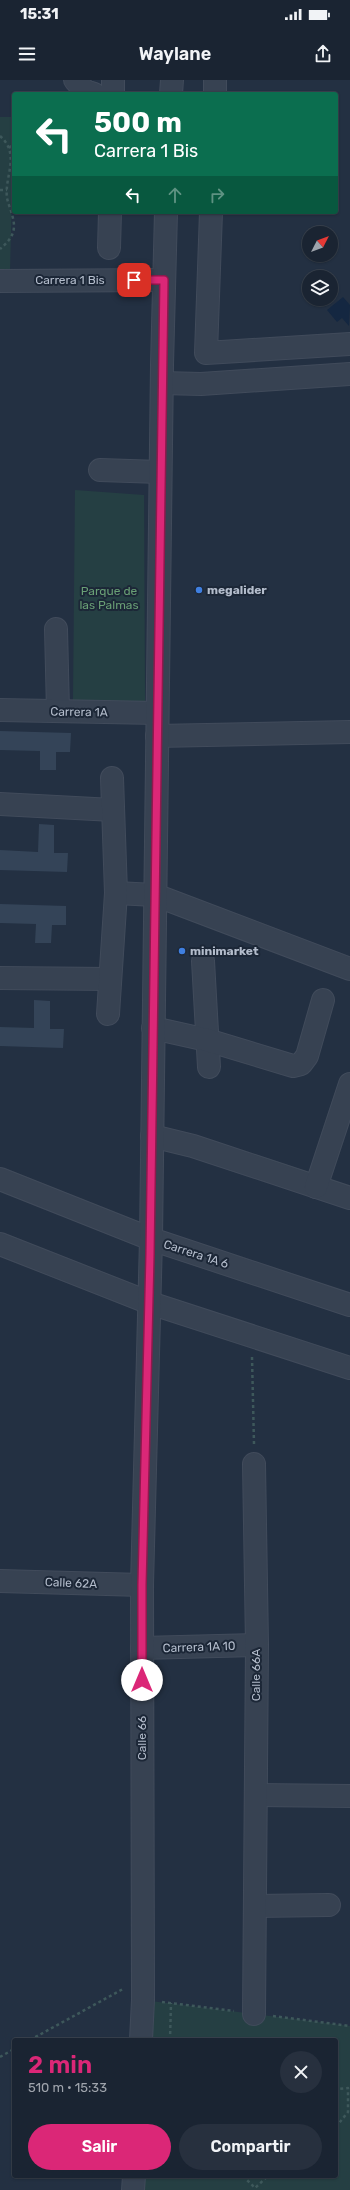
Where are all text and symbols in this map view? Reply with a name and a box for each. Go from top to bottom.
text: 15:31 [20,5,59,23]
icon: menu [16,43,38,65]
text: Waylane [139,43,211,65]
icon: share [312,43,334,65]
text: 500 m [94,106,182,139]
icon: left [28,108,80,160]
text: Carrera 1 Bis [94,140,198,162]
icon: left [122,184,144,206]
icon: ahead [164,184,186,206]
icon: right [206,184,228,206]
north arrow [302,226,338,262]
map controls [302,226,338,306]
pin [117,263,151,297]
icon: arrive [123,269,145,291]
button: layers [302,270,338,306]
street label: Carrera 1 Bis [35,273,105,287]
place label: megalider [207,583,267,597]
park label: Parque de las Palmas [79,584,139,612]
marker: megalider [194,585,204,595]
street label: Carrera 1A [50,704,108,720]
place label: minimarket [190,944,259,958]
marker: minimarket [177,946,187,956]
street label: Carrera 1A 6 [162,1237,230,1271]
street label: Calle 62A [45,1575,97,1591]
street label: Carrera 1A 10 [162,1639,236,1655]
street label: Calle 66A [249,1649,263,1701]
position arrow [121,1659,163,1701]
street label: Calle 66 [135,1716,149,1760]
text: 2 min [28,2051,92,2079]
button: close [280,2051,322,2093]
text: 510 m · 15:33 [28,2080,107,2095]
button: Salir [28,2124,171,2170]
button: Compartir [179,2124,322,2170]

